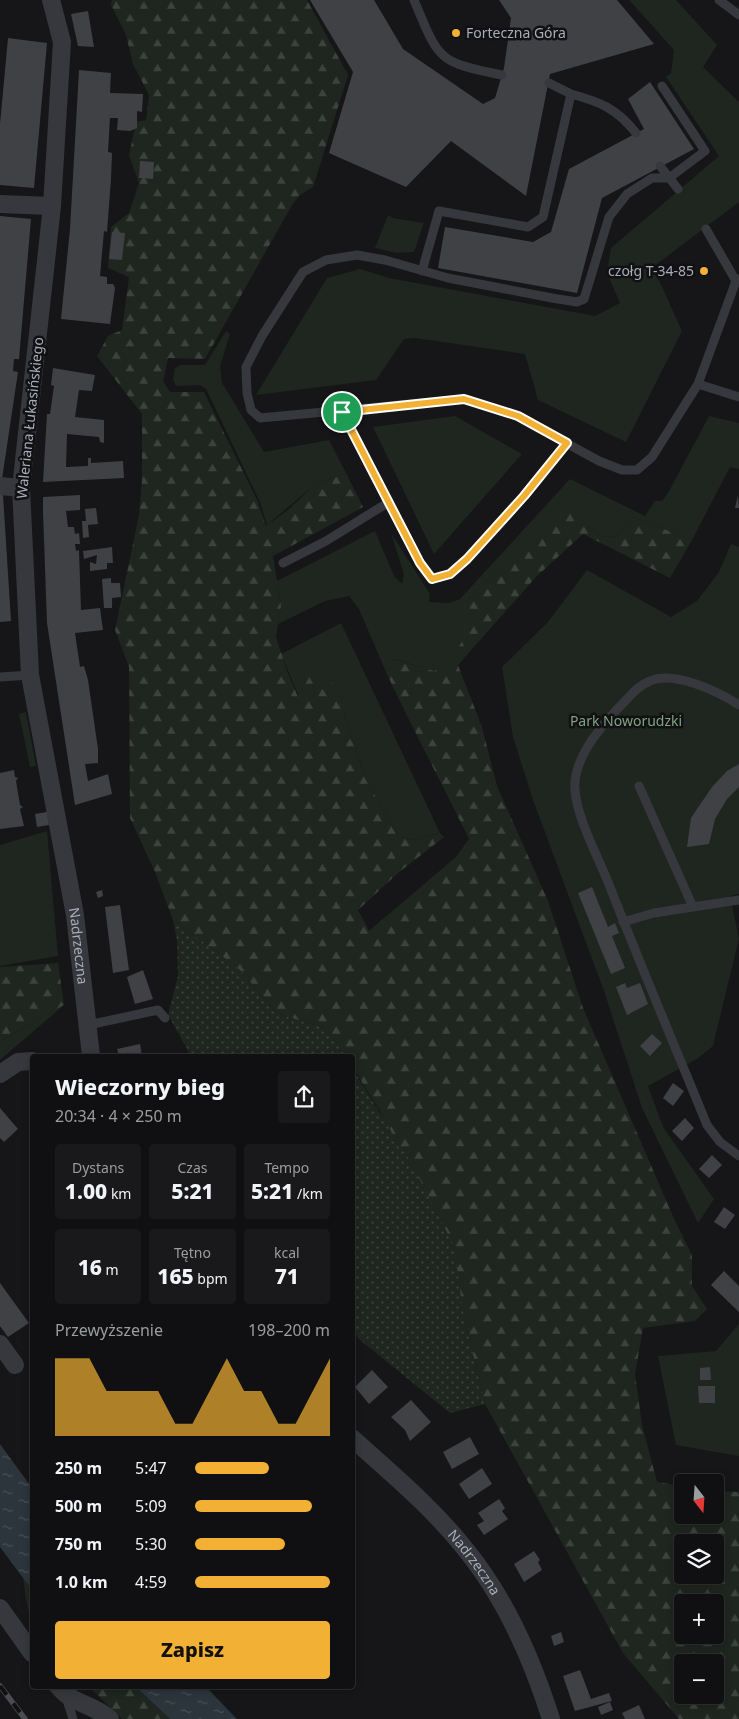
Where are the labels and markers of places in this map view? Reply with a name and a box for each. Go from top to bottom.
place label: Forteczna Góra [466,23,566,42]
marker: Forteczna Góra [450,27,462,39]
place label: czołg T-34-85 [608,261,694,280]
marker: czołg T-34-85 [698,265,710,277]
pin [321,391,363,433]

